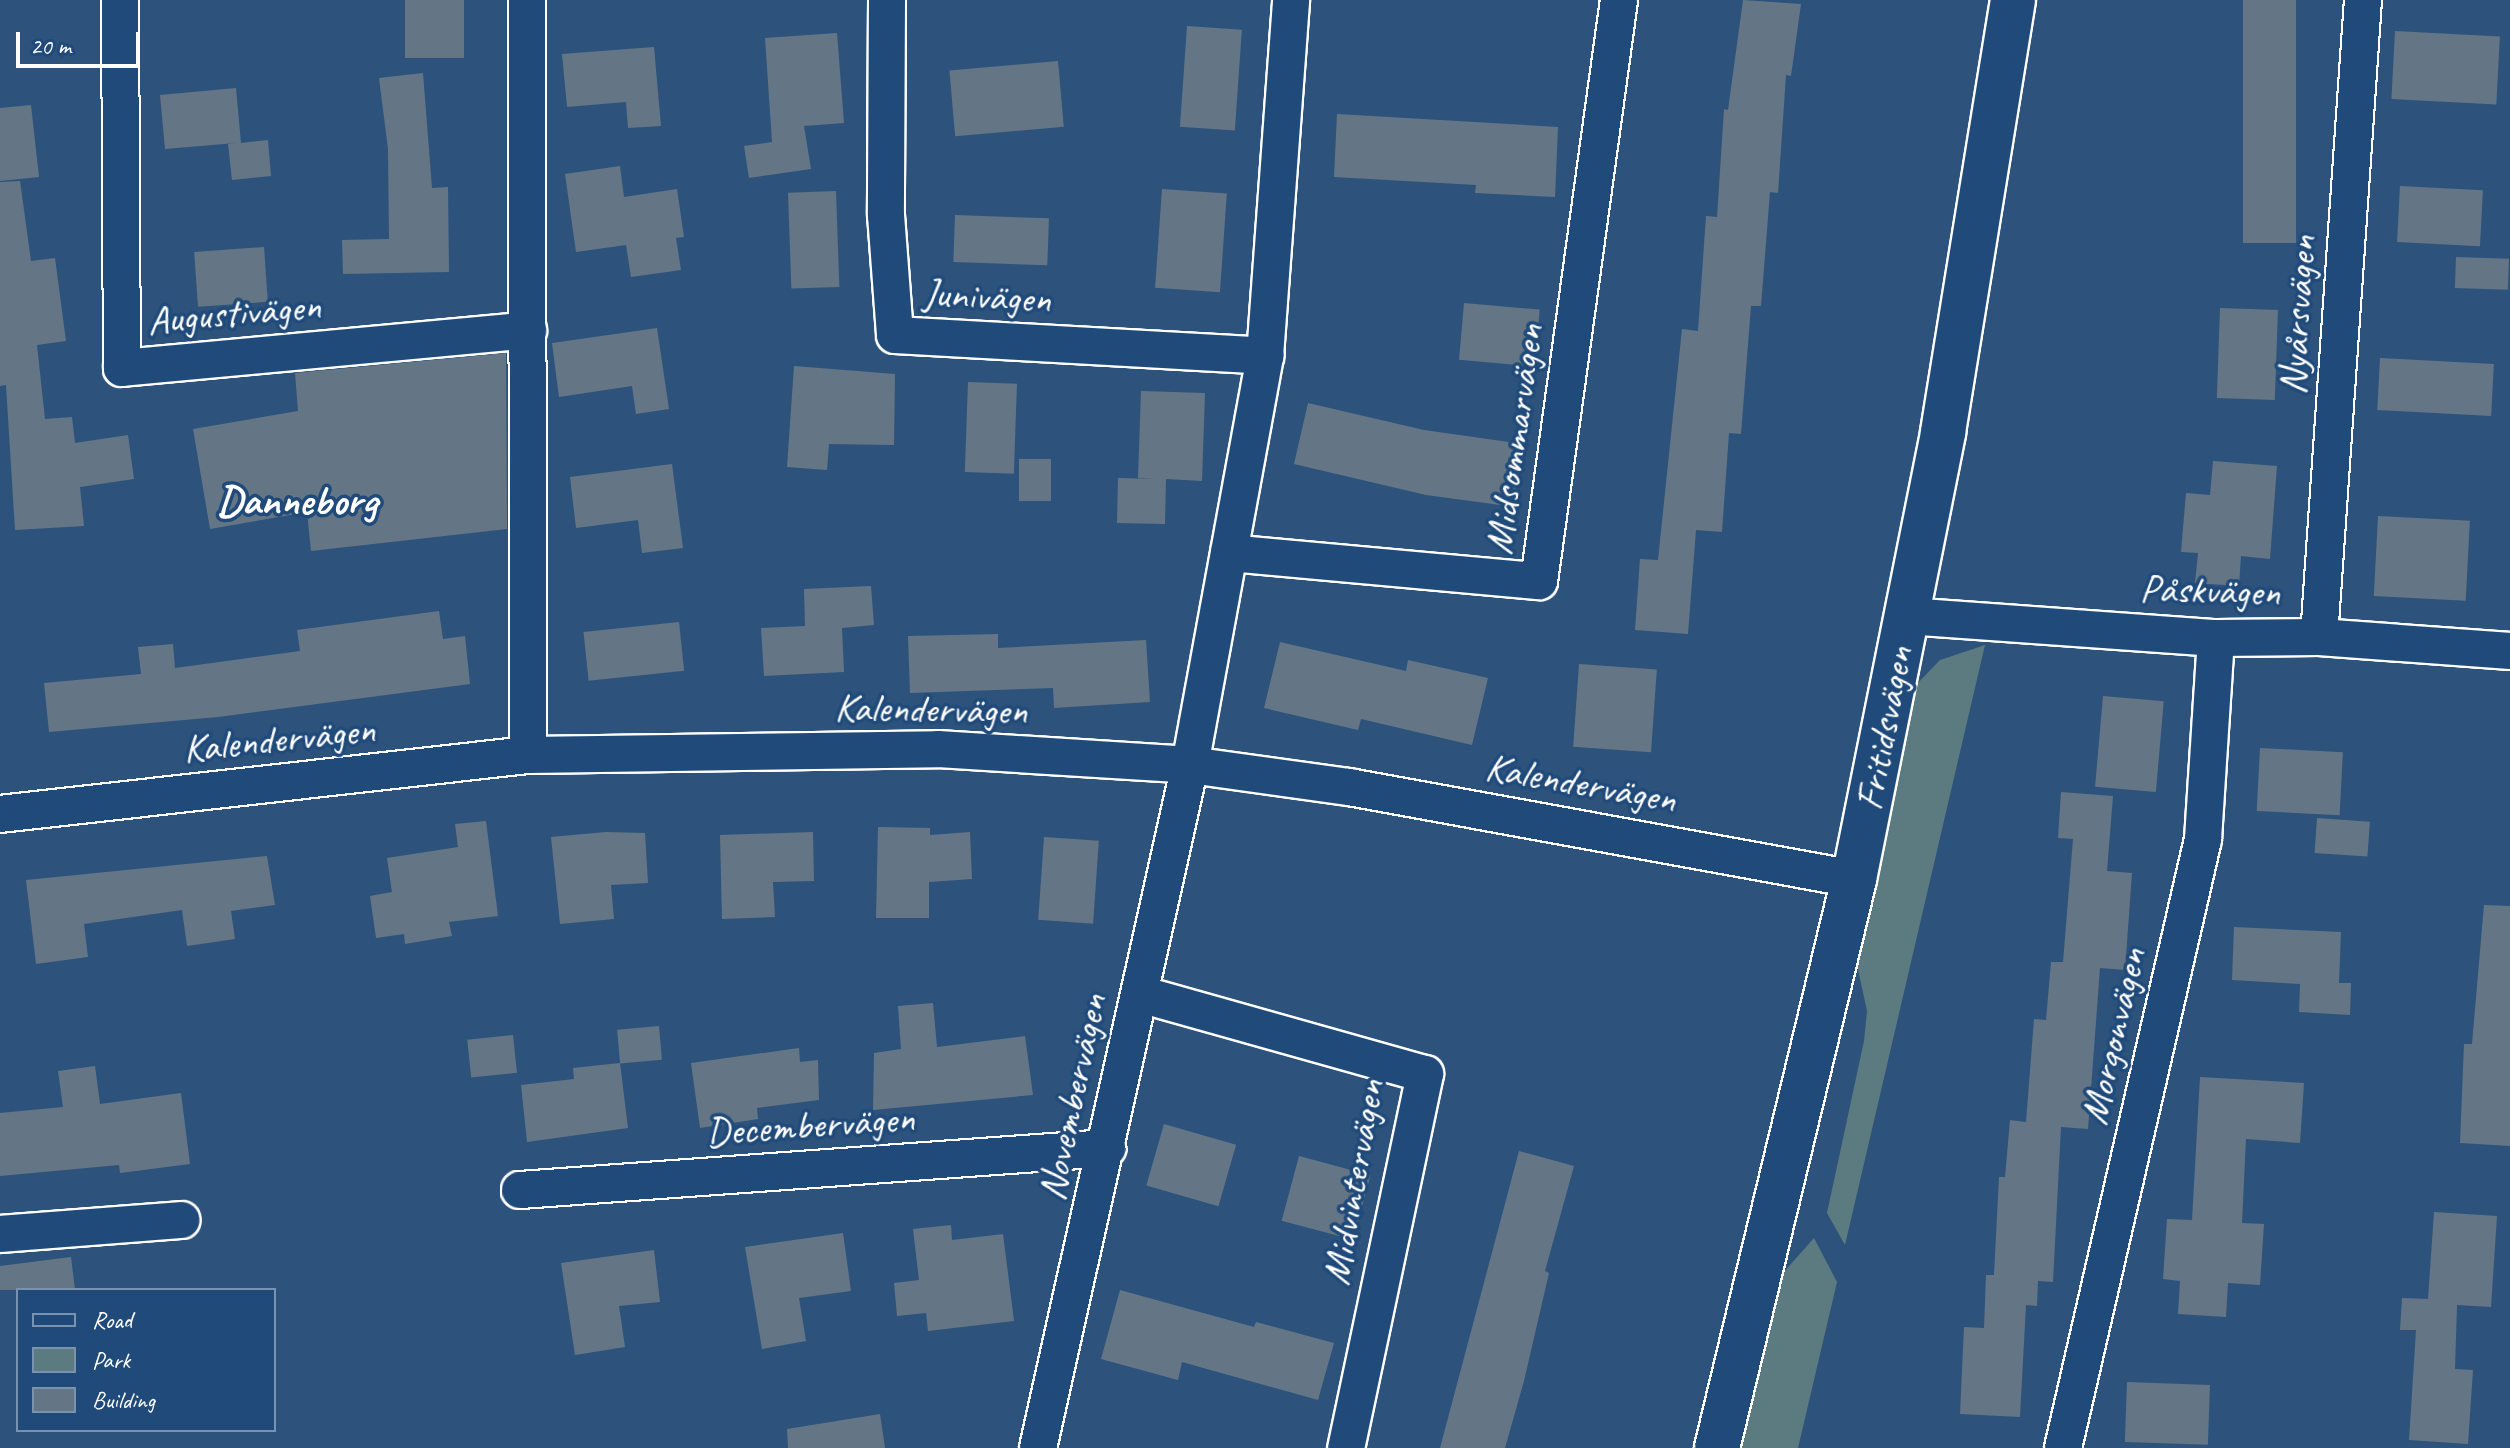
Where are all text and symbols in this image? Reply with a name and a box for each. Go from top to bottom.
scale bar [20,16,144,66]
text: 20 m [30,31,71,61]
street label: Nyårsvägen [2267,234,2327,396]
street label: Junivägen [922,269,1052,323]
street label: Augustivägen [145,282,323,344]
street label: Midsommarvägen [1474,321,1554,557]
district label: Danneborg [217,476,377,526]
street label: Påskvägen [2139,564,2281,616]
street label: Fritidsvägen [1845,642,1923,814]
street label: Kalendervägen [834,683,1028,735]
street label: Kalendervägen [181,705,377,773]
street label: Kalendervägen [1482,743,1680,823]
street label: Morgonvägen [2069,943,2157,1129]
street label: Novembervägen [1027,989,1117,1205]
street label: Midvintervägen [1311,1076,1395,1288]
street label: Decembervägen [704,1094,916,1156]
legend [16,1288,276,1432]
text: Road [92,1305,132,1335]
text: Park [92,1345,130,1375]
text: Building [92,1385,155,1415]

